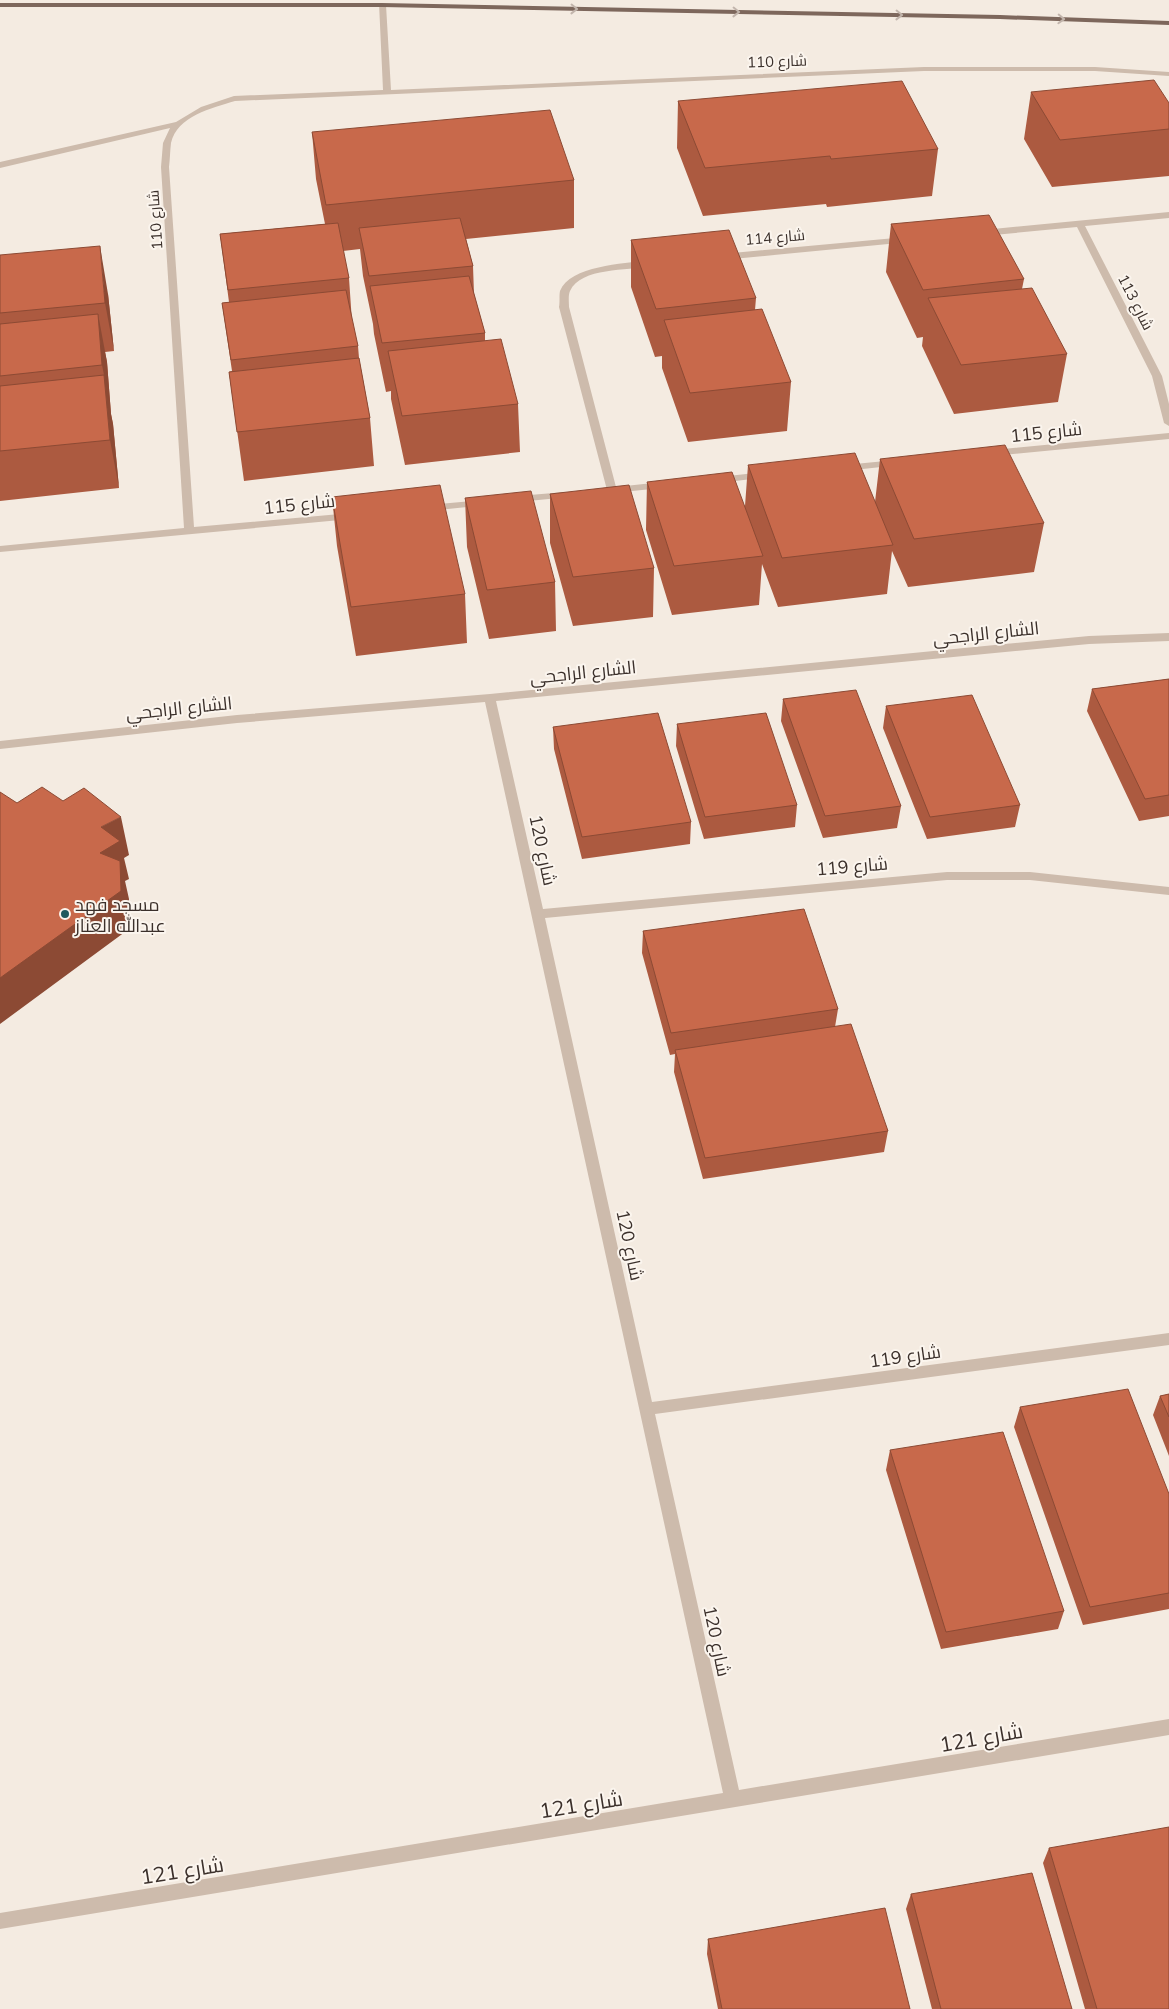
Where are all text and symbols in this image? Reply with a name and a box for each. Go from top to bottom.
one-way arrow [570,4,578,14]
one-way arrow [732,7,740,17]
one-way arrow [895,10,903,20]
one-way arrow [1058,14,1065,24]
street label: شارع 110 [747,50,807,74]
street label: شارع 110 [143,189,169,251]
street label: 114 شارع [744,225,806,251]
street label: شارع 113 [1112,271,1158,334]
street label: شارع 115 [1009,417,1083,448]
street label: شارع 115 [262,489,336,520]
street label: الشارع الراجحي [932,616,1041,653]
street label: الشارع الراجحي [529,655,638,692]
street label: الشارع الراجحي [125,691,234,728]
street label: شارع 120 [523,812,562,888]
street label: شارع 119 [815,851,889,882]
place label: مسجد فهد عبدالله العناز [74,893,166,937]
marker: مسجد فهد عبدالله العناز [59,908,71,920]
street label: شارع 120 [610,1207,649,1283]
street label: شارع 119 [868,1340,942,1373]
street label: شارع 120 [697,1603,736,1679]
street label: شارع 121 [937,1717,1025,1759]
street label: شارع 121 [537,1785,625,1825]
street label: شارع 121 [138,1851,226,1891]

